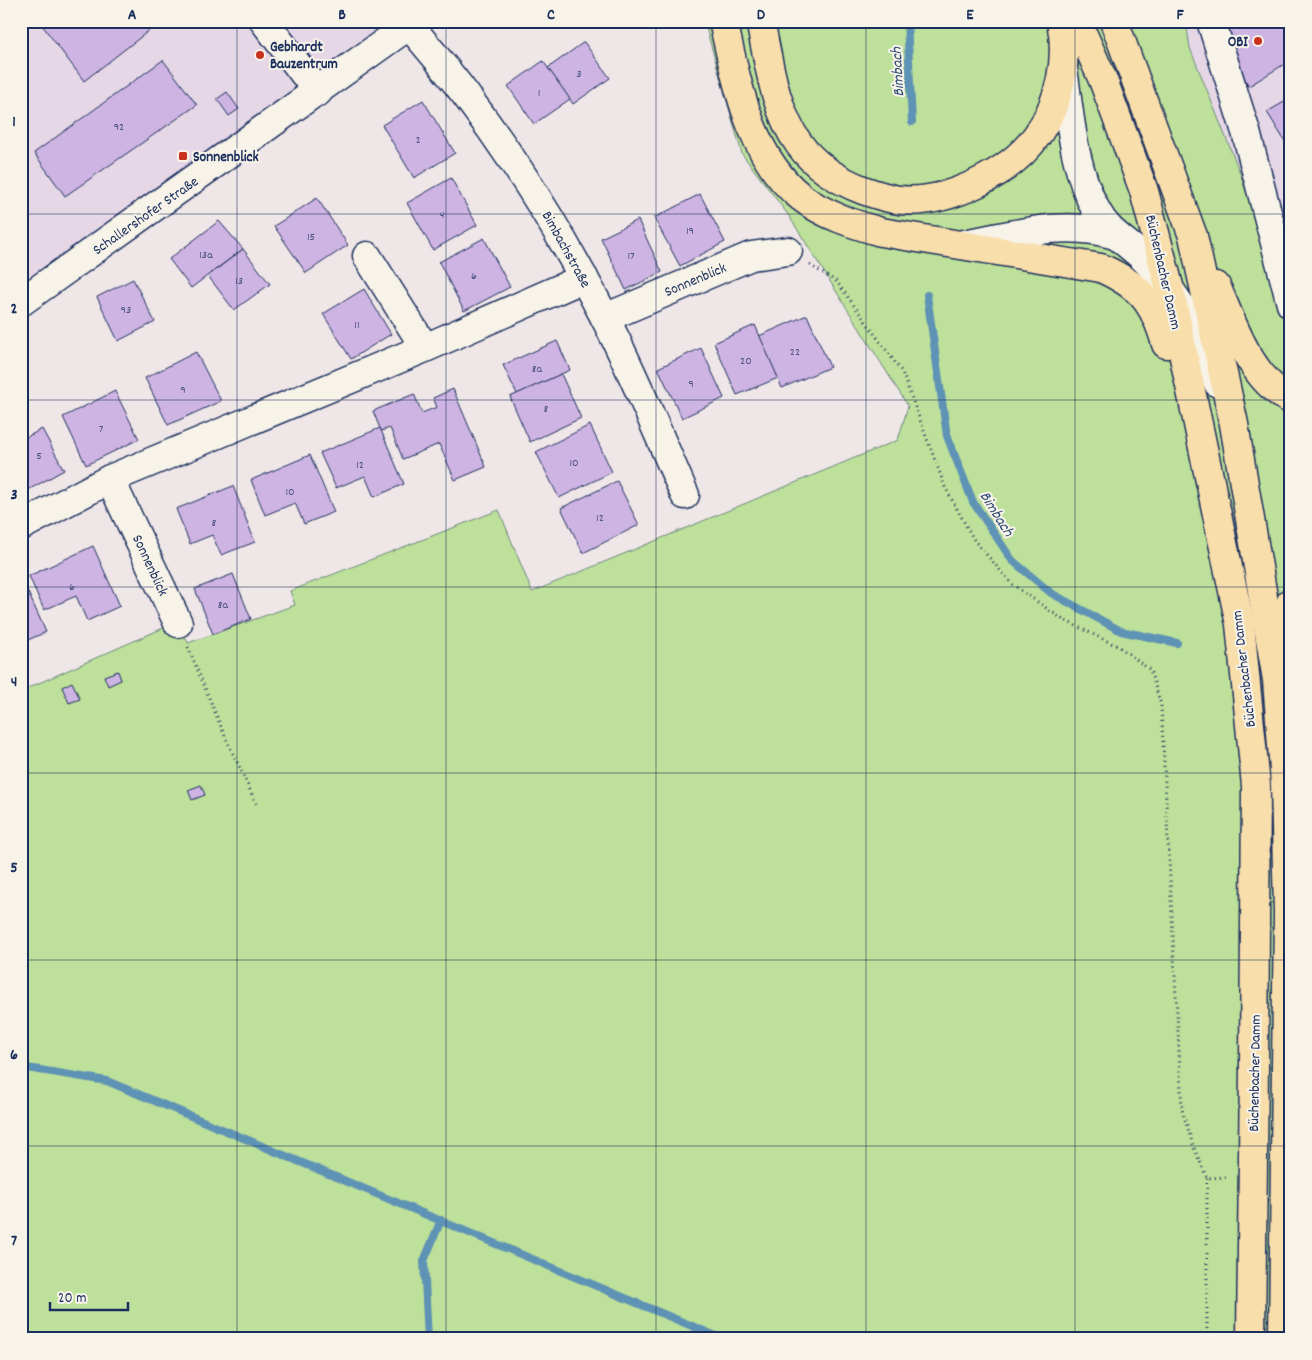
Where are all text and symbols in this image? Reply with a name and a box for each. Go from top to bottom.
text: A [128,4,137,27]
text: B [338,4,346,27]
text: C [547,4,555,27]
text: D [757,4,766,27]
text: E [966,4,974,27]
text: F [1176,4,1184,27]
place label: OBI [1228,32,1248,54]
marker: OBI [1252,35,1264,47]
place label: Gebhardt Bauzentrum [270,37,338,76]
water label: Bimbach [886,46,911,97]
marker: Gebhardt Bauzentrum [254,49,266,61]
house number: 3 [576,66,582,83]
house number: 1 [538,85,540,102]
text: 1 [12,111,16,134]
house number: 92 [114,119,124,136]
house number: 2 [415,132,421,149]
place label: Sonnenblick [193,147,259,169]
marker: Sonnenblick [177,150,189,162]
street label: Schallershofer Straße [89,172,204,262]
house number: 4 [440,207,445,224]
street label: Bimbachstraße [535,208,596,293]
street label: Büchenbacher Damm [1138,213,1186,332]
house number: 19 [686,223,694,240]
house number: 15 [307,229,315,246]
house number: 13a [199,247,213,264]
house number: 17 [627,248,635,265]
street label: Sonnenblick [661,258,730,304]
house number: 6 [471,268,477,285]
house number: 13 [235,273,243,290]
text: 2 [11,298,18,321]
house number: 93 [121,302,131,319]
house number: 11 [354,317,360,334]
house number: 22 [790,344,800,361]
house number: 20 [740,353,752,370]
house number: 8a [532,361,543,378]
house number: 9 [688,376,694,393]
house number: 9 [180,382,186,399]
house number: 8 [544,401,549,418]
house number: 7 [99,421,104,438]
house number: 5 [36,448,42,465]
house number: 10 [569,455,579,472]
house number: 12 [356,457,364,474]
text: 3 [10,484,18,507]
house number: 10 [285,484,295,501]
water label: Bimbach [973,487,1019,542]
house number: 12 [596,510,604,527]
house number: 8 [212,515,217,532]
street label: Sonnenblick [125,531,173,600]
house number: 6 [69,579,75,596]
house number: 8a [218,597,229,614]
street label: Büchenbacher Damm [1227,609,1263,728]
text: 4 [11,671,17,694]
text: 5 [10,857,18,880]
street label: Büchenbacher Damm [1244,1014,1268,1132]
text: 6 [10,1044,18,1067]
text: 7 [11,1230,17,1253]
scale bar [50,1280,128,1312]
text: 20 m [58,1288,86,1310]

